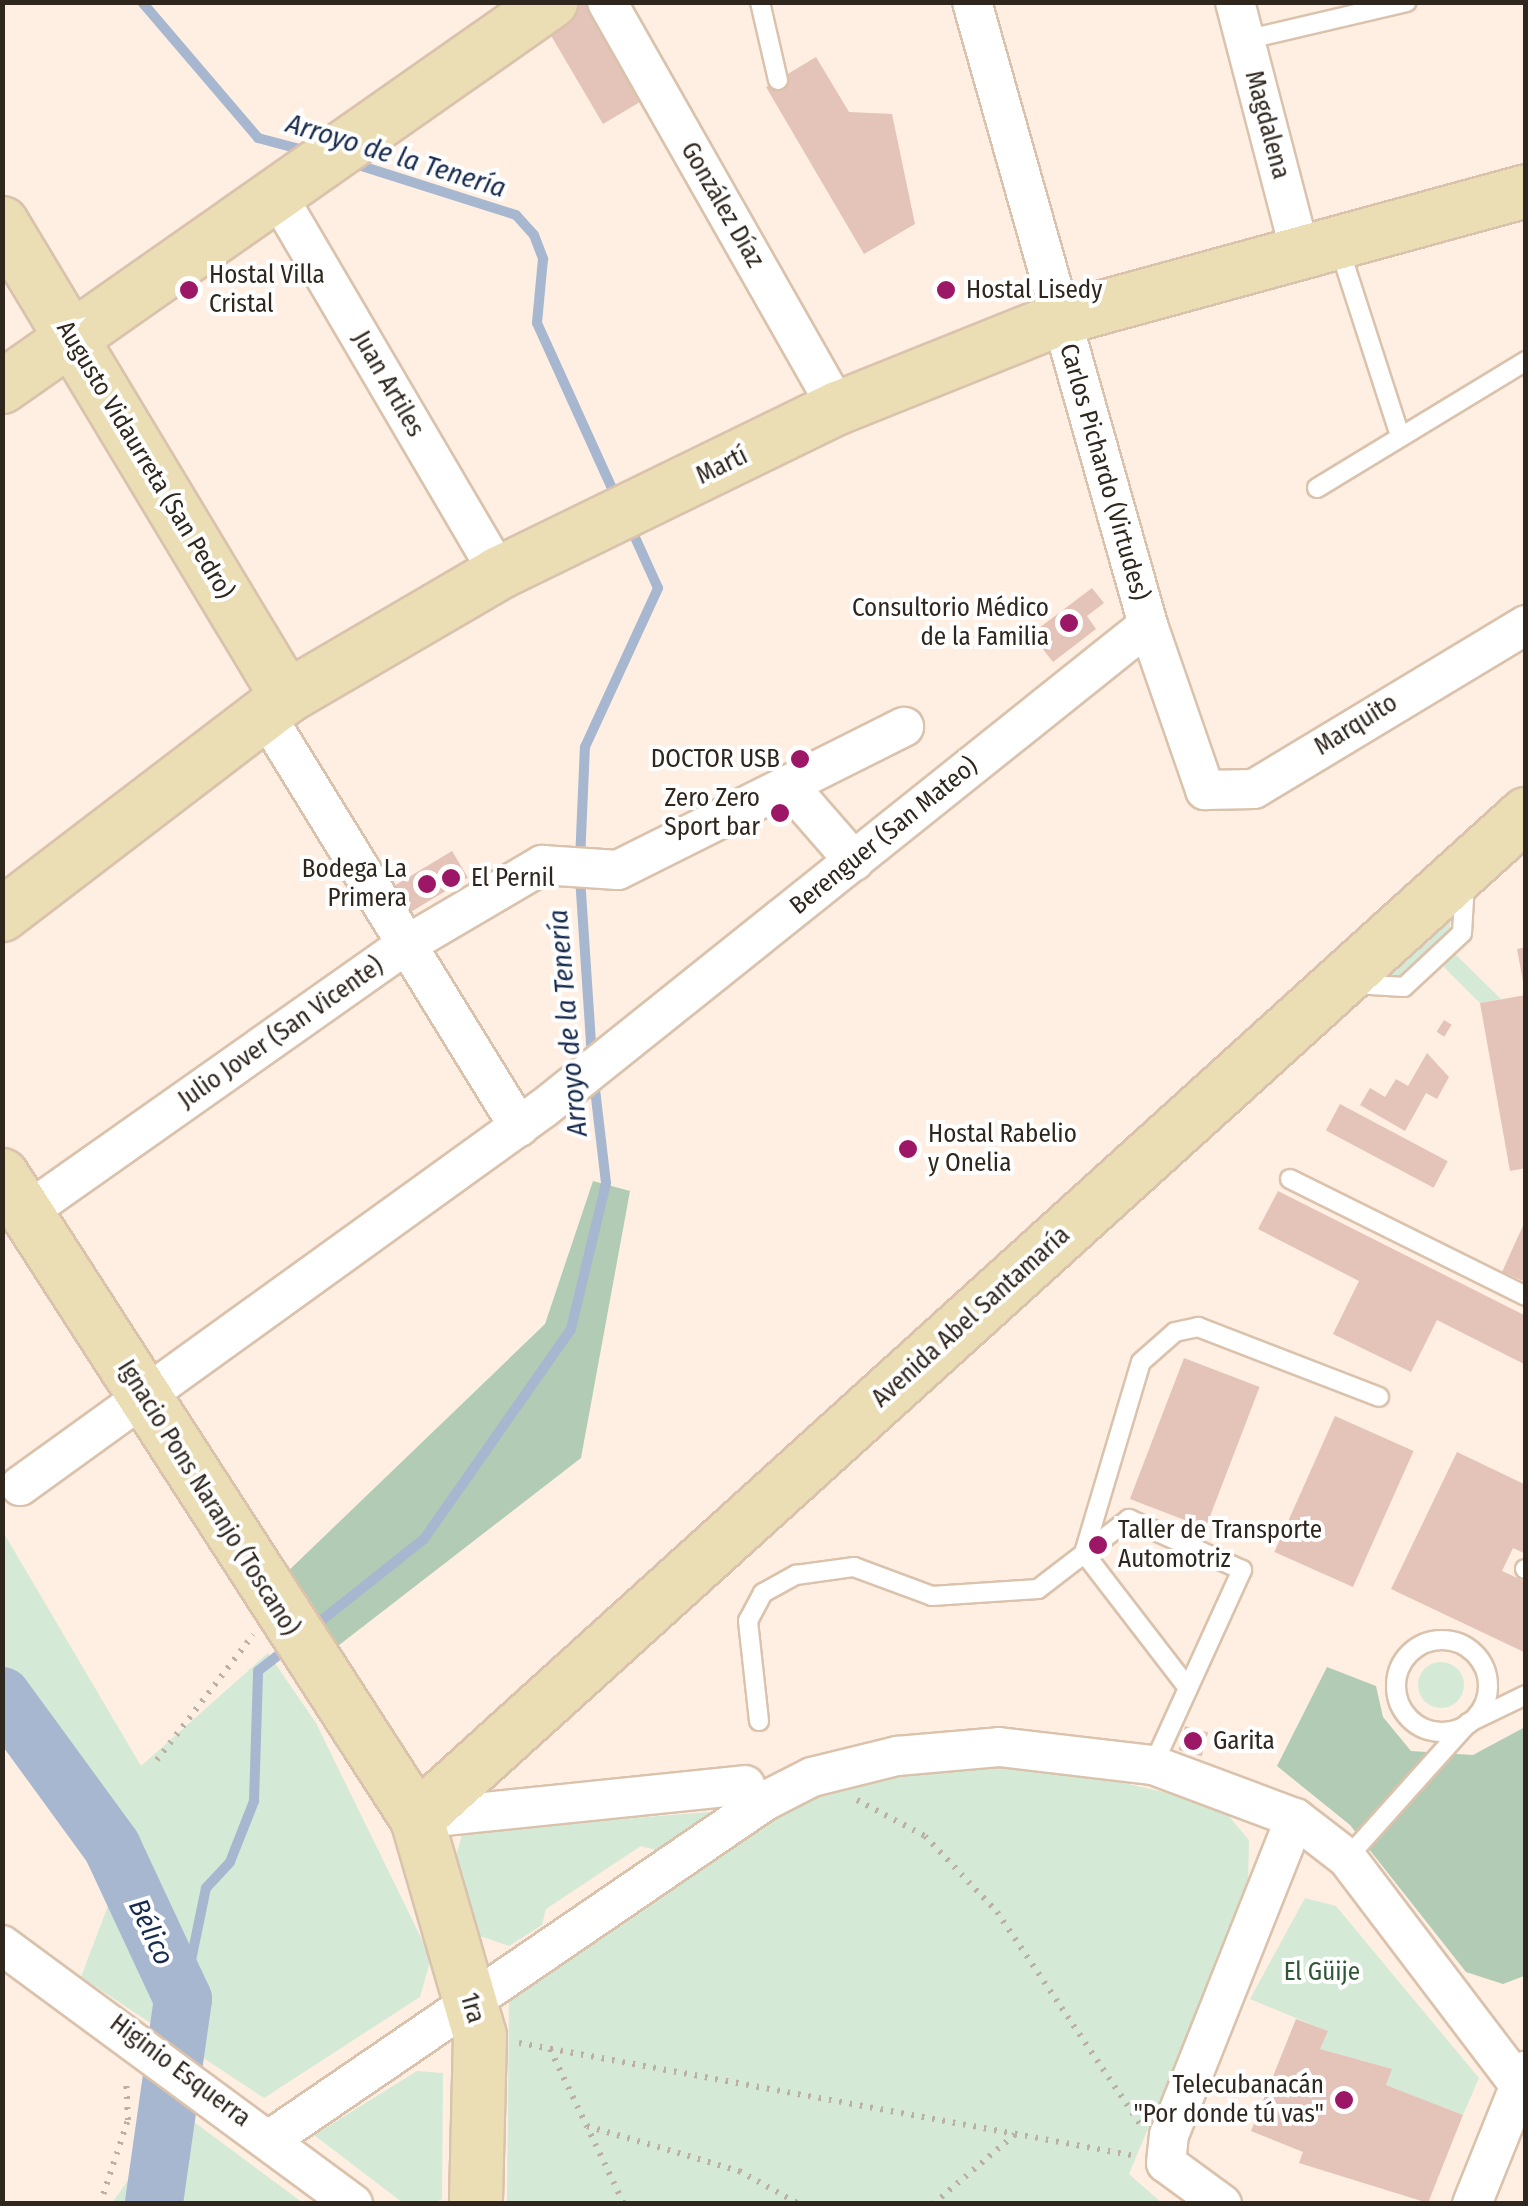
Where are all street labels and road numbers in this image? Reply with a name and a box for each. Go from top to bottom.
street label: Magdalena [1238,68,1296,182]
street label: González Díaz [674,137,770,273]
street label: Augusto Vidaurreta (San Pedro) [50,316,240,604]
street label: Juan Artiles [346,326,430,442]
street label: Carlos Pichardo (Virtudes) [1053,340,1155,604]
street label: Martí [692,441,752,491]
street label: Marquito [1309,688,1403,762]
street label: Berenguer (San Mateo) [784,751,984,921]
street label: Julio Jover (San Vicente) [173,951,389,1115]
street label: Avenida Abel Santamaría [866,1220,1076,1414]
street label: Ignacio Pons Naranjo (Toscano) [111,1355,305,1641]
street label: 1ra [453,1989,491,2027]
street label: Higinio Esquerra [104,2008,256,2134]

